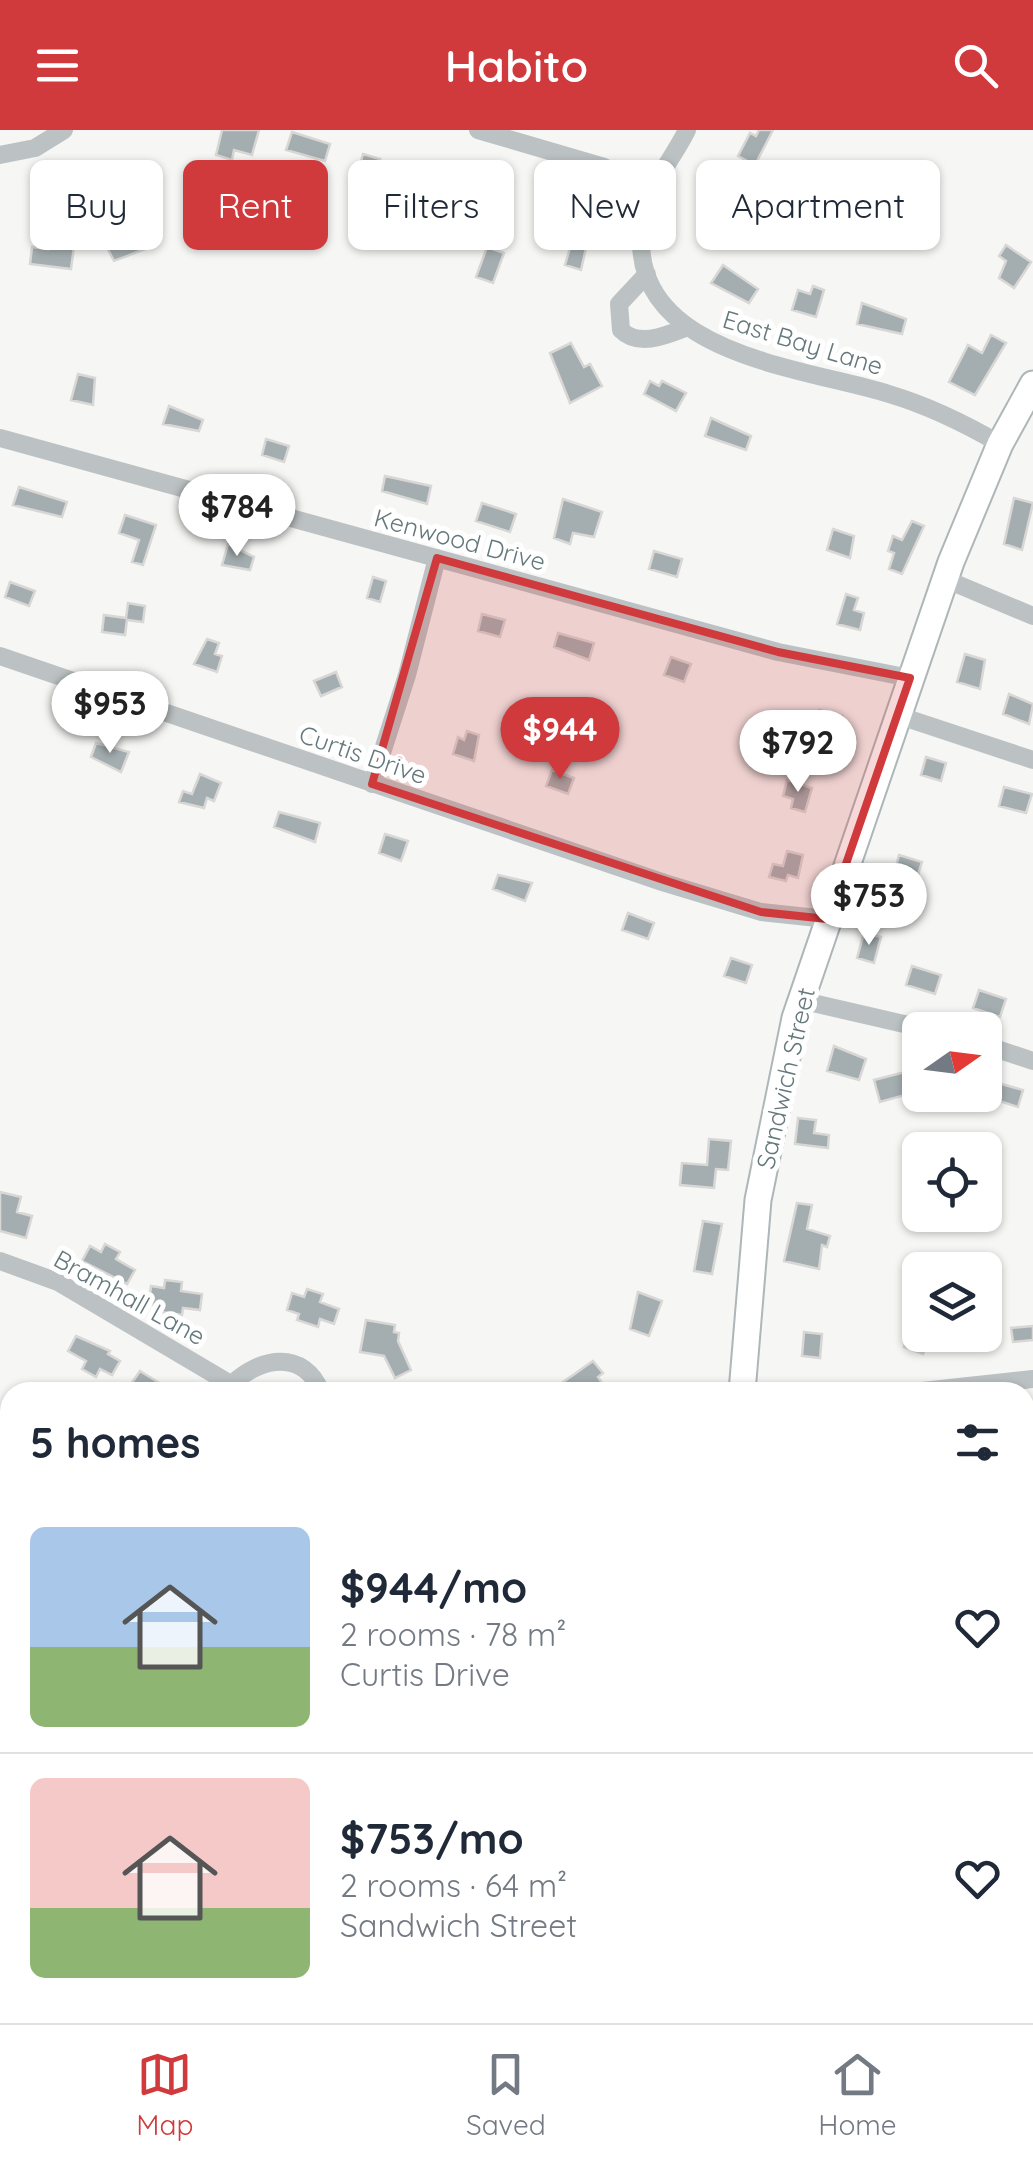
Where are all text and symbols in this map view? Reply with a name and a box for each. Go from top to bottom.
text: Habito [445,37,588,93]
icon: menu [30,38,85,93]
icon: search [948,38,1003,93]
chip: Buy [30,160,163,250]
chip: Rent [183,160,328,250]
chip: Filters [348,160,514,250]
chip: New [534,160,676,250]
chip: Apartment [696,160,940,250]
street label: East Bay Lane [719,303,887,381]
pin: $784 [178,474,296,559]
text: $784 [200,486,274,526]
street label: Kenwood Drive [371,501,549,577]
pin: $953 [51,671,169,756]
text: $953 [74,683,146,723]
pin: $944 [501,697,619,782]
text: $944 [523,709,597,749]
pin: $792 [739,710,857,795]
street label: Curtis Drive [295,718,431,790]
text: $792 [761,722,835,762]
pin: $753 [810,863,928,948]
text: $753 [833,875,905,915]
street label: Sandwich Street [749,984,821,1172]
north arrow [902,1012,1002,1112]
map controls [902,1012,1002,1352]
button: locate [902,1132,1002,1232]
street label: Bramhall Lane [49,1243,211,1351]
button: layers [902,1252,1002,1352]
icon: filters [950,1415,1005,1470]
text: 5 homes [30,1416,201,1469]
text: $944/mo [340,1561,527,1614]
icon: home [110,1567,230,1687]
icon: heart [950,1600,1005,1655]
text: 2 rooms · 78 m² [340,1614,566,1654]
text: Curtis Drive [340,1654,510,1694]
text: $753/mo [340,1812,524,1865]
icon: home [110,1818,230,1938]
icon: heart [950,1851,1005,1906]
text: 2 rooms · 64 m² [340,1865,567,1905]
text: Sandwich Street [340,1905,577,1945]
tab: Map [136,2047,193,2142]
tab: Saved [466,2047,546,2142]
tab: Home [818,2047,897,2142]

